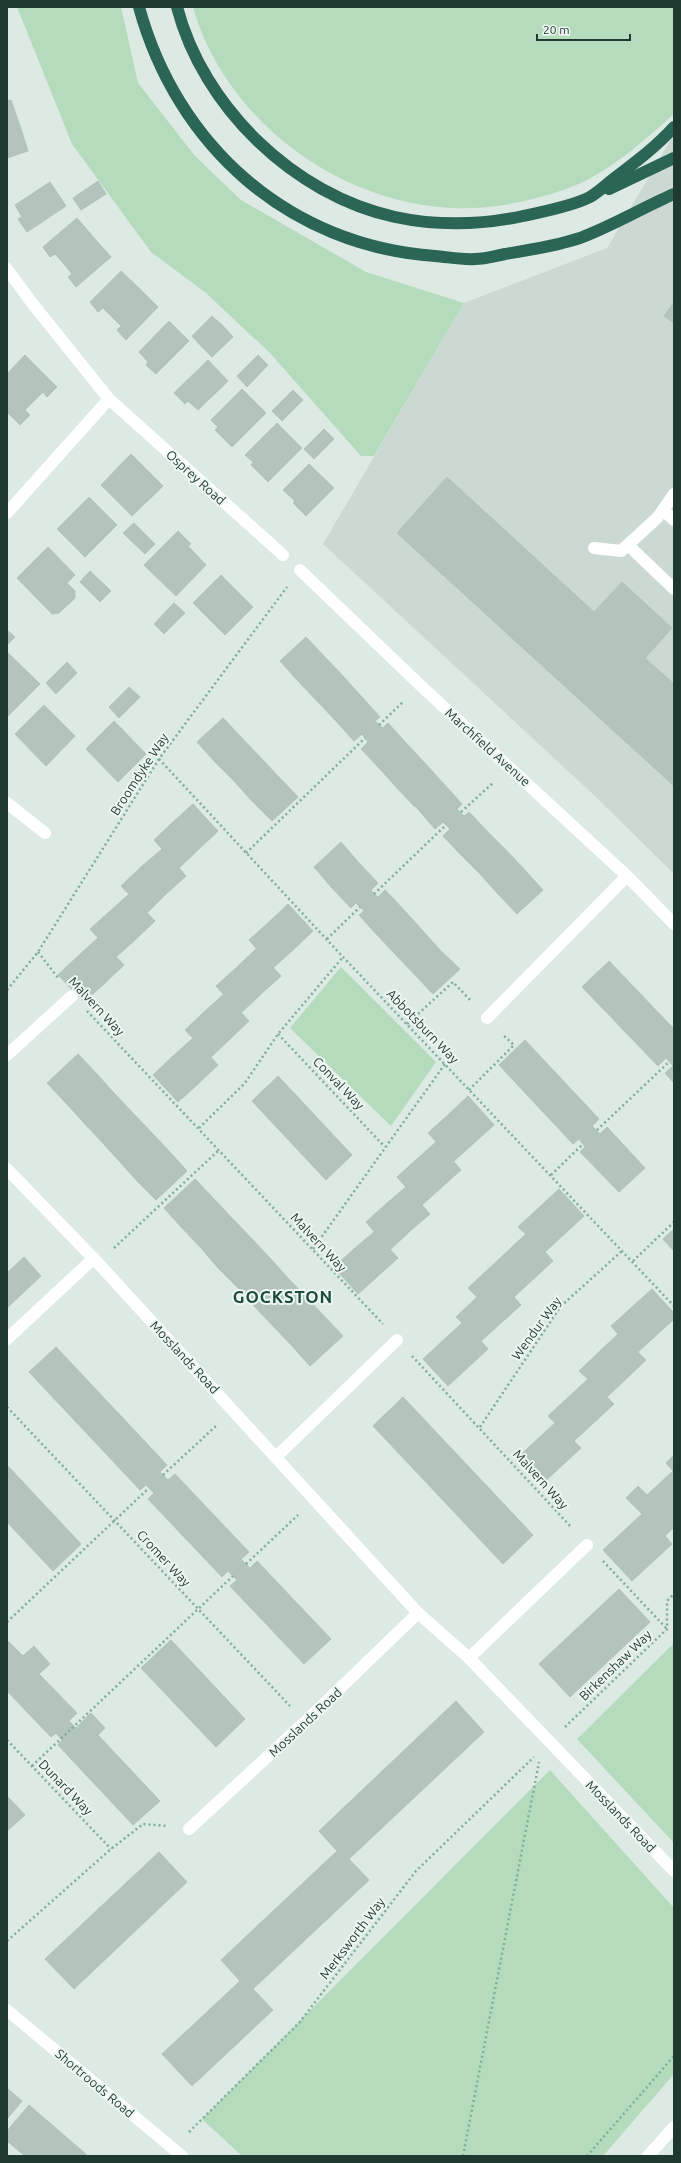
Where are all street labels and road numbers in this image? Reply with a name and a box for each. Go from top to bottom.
street label: Osprey Road [164,447,228,507]
street label: Marchfield Avenue [443,705,533,789]
street label: Broomdyke Way [107,730,171,818]
street label: Malvern Way [66,974,128,1038]
street label: Abbotsburn Way [384,986,462,1066]
street label: Conval Way [311,1054,367,1112]
street label: Malvern Way [288,1210,350,1274]
street label: Wendur Way [509,1294,563,1362]
street label: Mosslands Road [148,1318,222,1396]
street label: Malvern Way [511,1446,571,1512]
street label: Cromer Way [134,1527,194,1589]
street label: Birkenshaw Way [576,1627,654,1703]
street label: Mosslands Road [266,1685,344,1759]
street label: Dunard Way [36,1757,96,1817]
street label: Mosslands Road [583,1777,659,1855]
street label: Merksworth Way [317,1894,387,1982]
street label: Shortroods Road [53,2046,137,2120]

